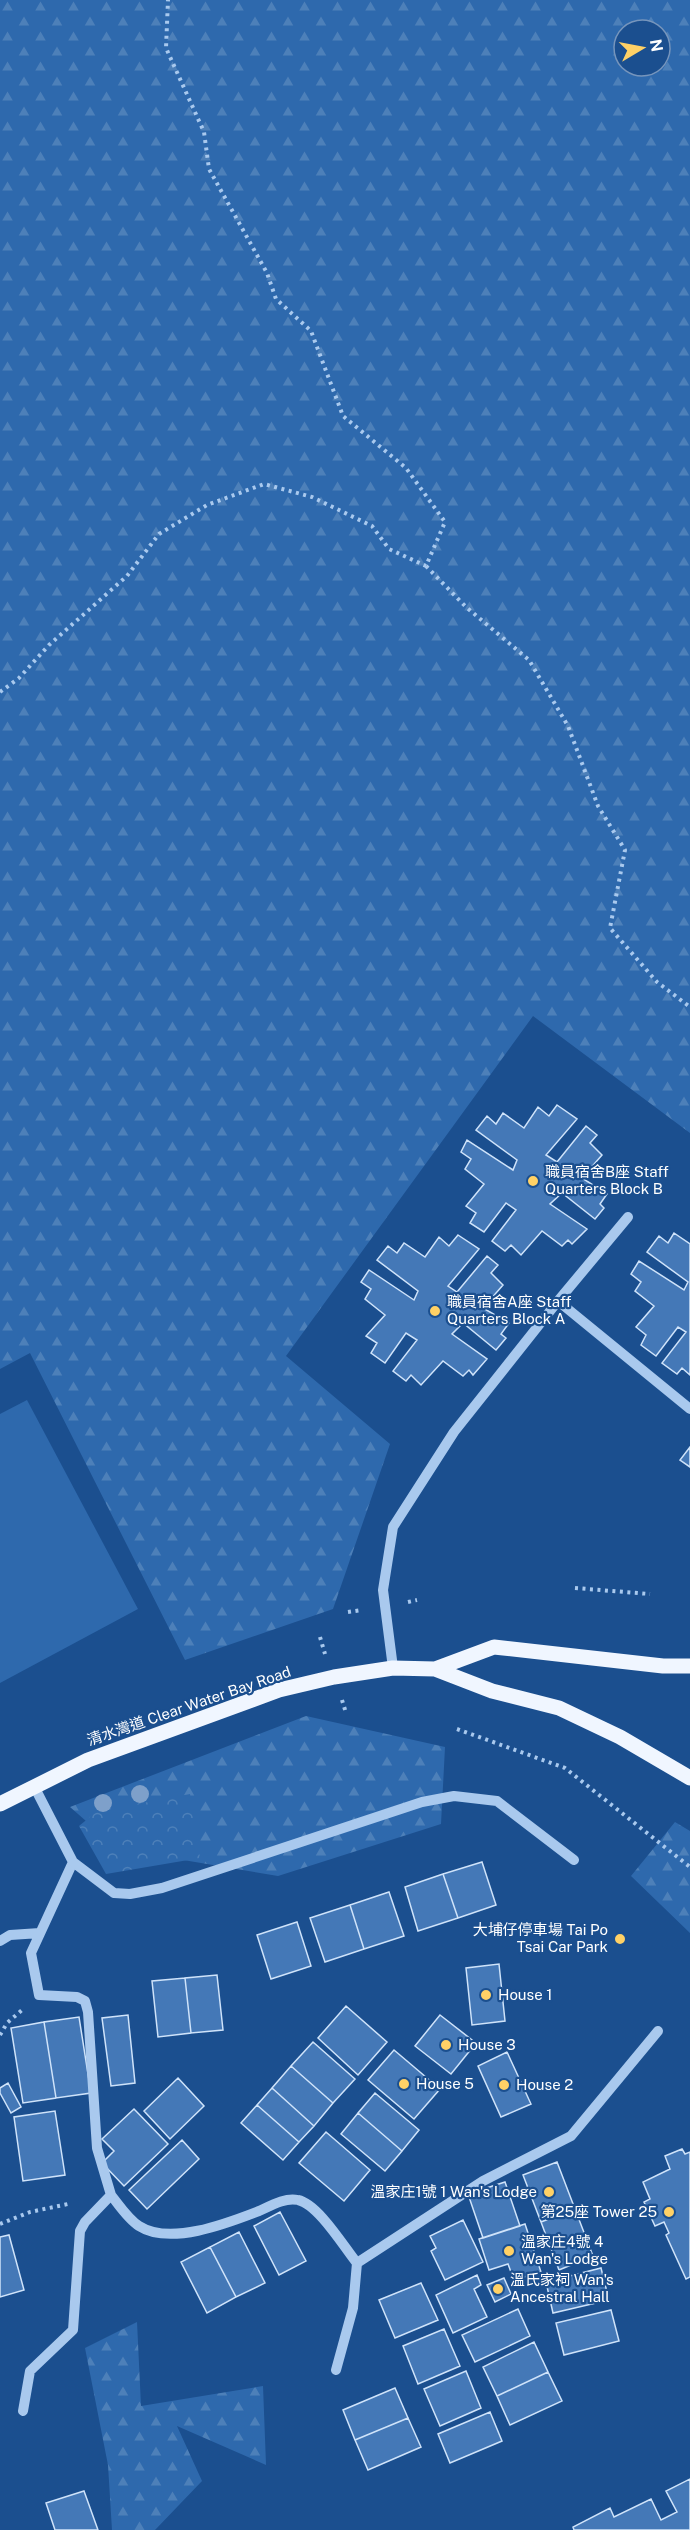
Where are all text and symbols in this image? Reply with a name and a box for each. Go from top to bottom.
north arrow [612,18,672,78]
text: N [646,38,667,53]
place label: 職員宿舍B座 Staff Quarters Block B [545,1163,669,1197]
marker: 職員宿舍B座 Staff Quarters Block B [526,1174,540,1188]
place label: 職員宿舍A座 Staff Quarters Block A [447,1293,571,1327]
marker: 職員宿舍A座 Staff Quarters Block A [428,1304,442,1318]
street label: 清水灣道 Clear Water Bay Road [85,1663,293,1748]
place label: 大埔仔停車場 Tai Po Tsai Car Park [473,1921,608,1955]
marker: 大埔仔停車場 Tai Po Tsai Car Park [613,1932,627,1946]
place label: House 1 [498,1986,552,2003]
marker: House 1 [479,1988,493,2002]
place label: House 3 [458,2036,516,2053]
marker: House 3 [439,2038,453,2052]
place label: House 5 [416,2075,474,2092]
place label: House 2 [516,2076,573,2093]
marker: House 5 [397,2077,411,2091]
marker: House 2 [497,2078,511,2092]
place label: 溫家庄1號 1 Wan's Lodge [371,2183,537,2200]
marker: 溫家庄1號 1 Wan's Lodge [542,2185,556,2199]
place label: 第25座 Tower 25 [540,2203,657,2220]
marker: 第25座 Tower 25 [662,2205,676,2219]
place label: 溫家庄4號 4 Wan's Lodge [521,2233,608,2267]
marker: 溫家庄4號 4 Wan's Lodge [502,2244,516,2258]
place label: 溫氏家祠 Wan's Ancestral Hall [510,2271,614,2305]
marker: 溫氏家祠 Wan's Ancestral Hall [491,2282,505,2296]

